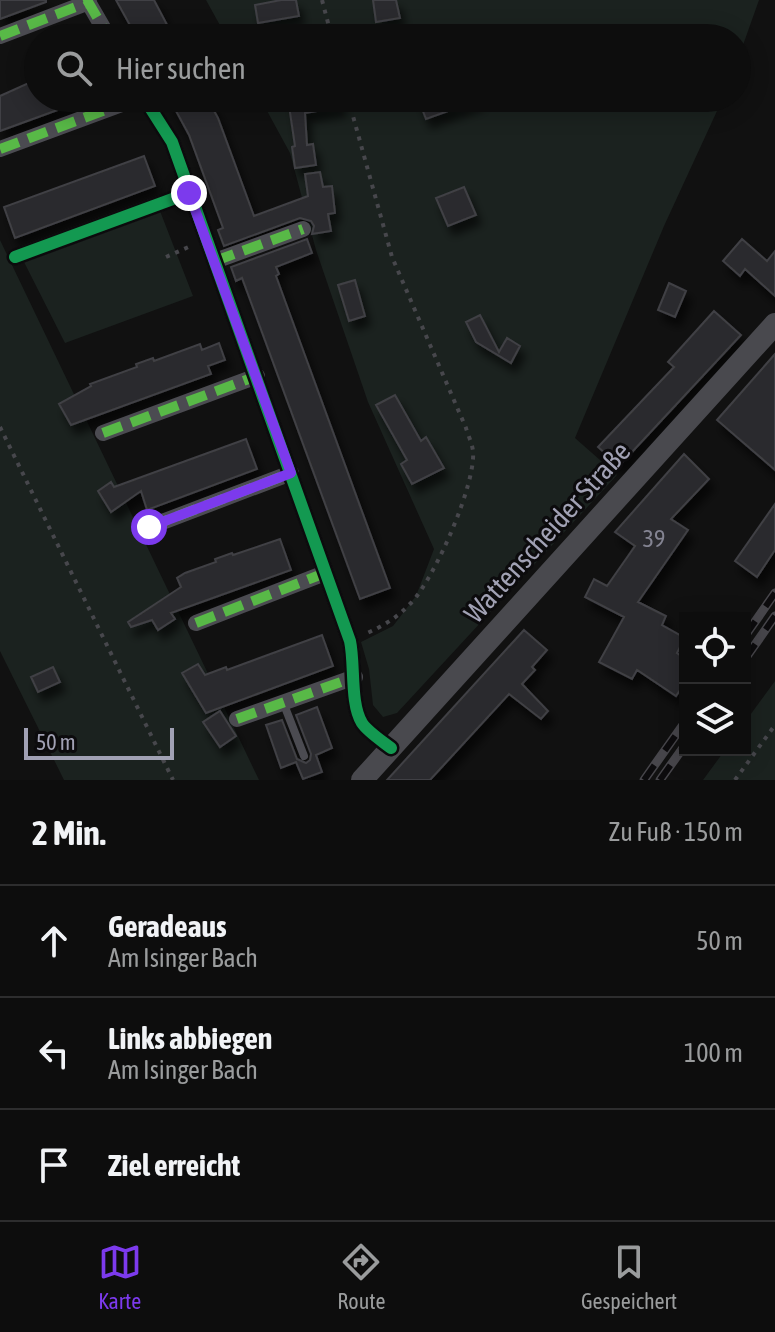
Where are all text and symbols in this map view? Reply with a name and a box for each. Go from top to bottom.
search box [24,24,751,112]
icon: search [52,46,96,90]
text: Hier suchen [116,51,246,85]
route end [171,175,207,211]
street label: Wattenscheider Straße [457,435,637,629]
route start [131,509,167,545]
house number: 39 [643,525,665,552]
map controls [679,612,751,756]
button: locate [679,612,751,684]
button: layers [679,684,751,756]
scale bar [24,724,174,760]
text: 50 m [36,729,76,755]
text: 2 Min. [32,813,106,852]
text: Zu Fuß · 150 m [609,817,743,847]
text: Geradeaus [108,909,227,943]
icon: ahead [32,919,76,963]
text: 50 m [696,926,743,956]
text: Am Isinger Bach [108,943,258,973]
text: Links abbiegen [108,1021,272,1055]
icon: left [32,1031,76,1075]
text: 100 m [684,1038,743,1068]
text: Am Isinger Bach [108,1055,258,1085]
icon: arrive [32,1143,76,1187]
text: Ziel erreicht [108,1148,240,1182]
tab: Karte [98,1240,142,1314]
tab: Route [337,1240,385,1314]
tab: Gespeichert [581,1240,677,1314]

